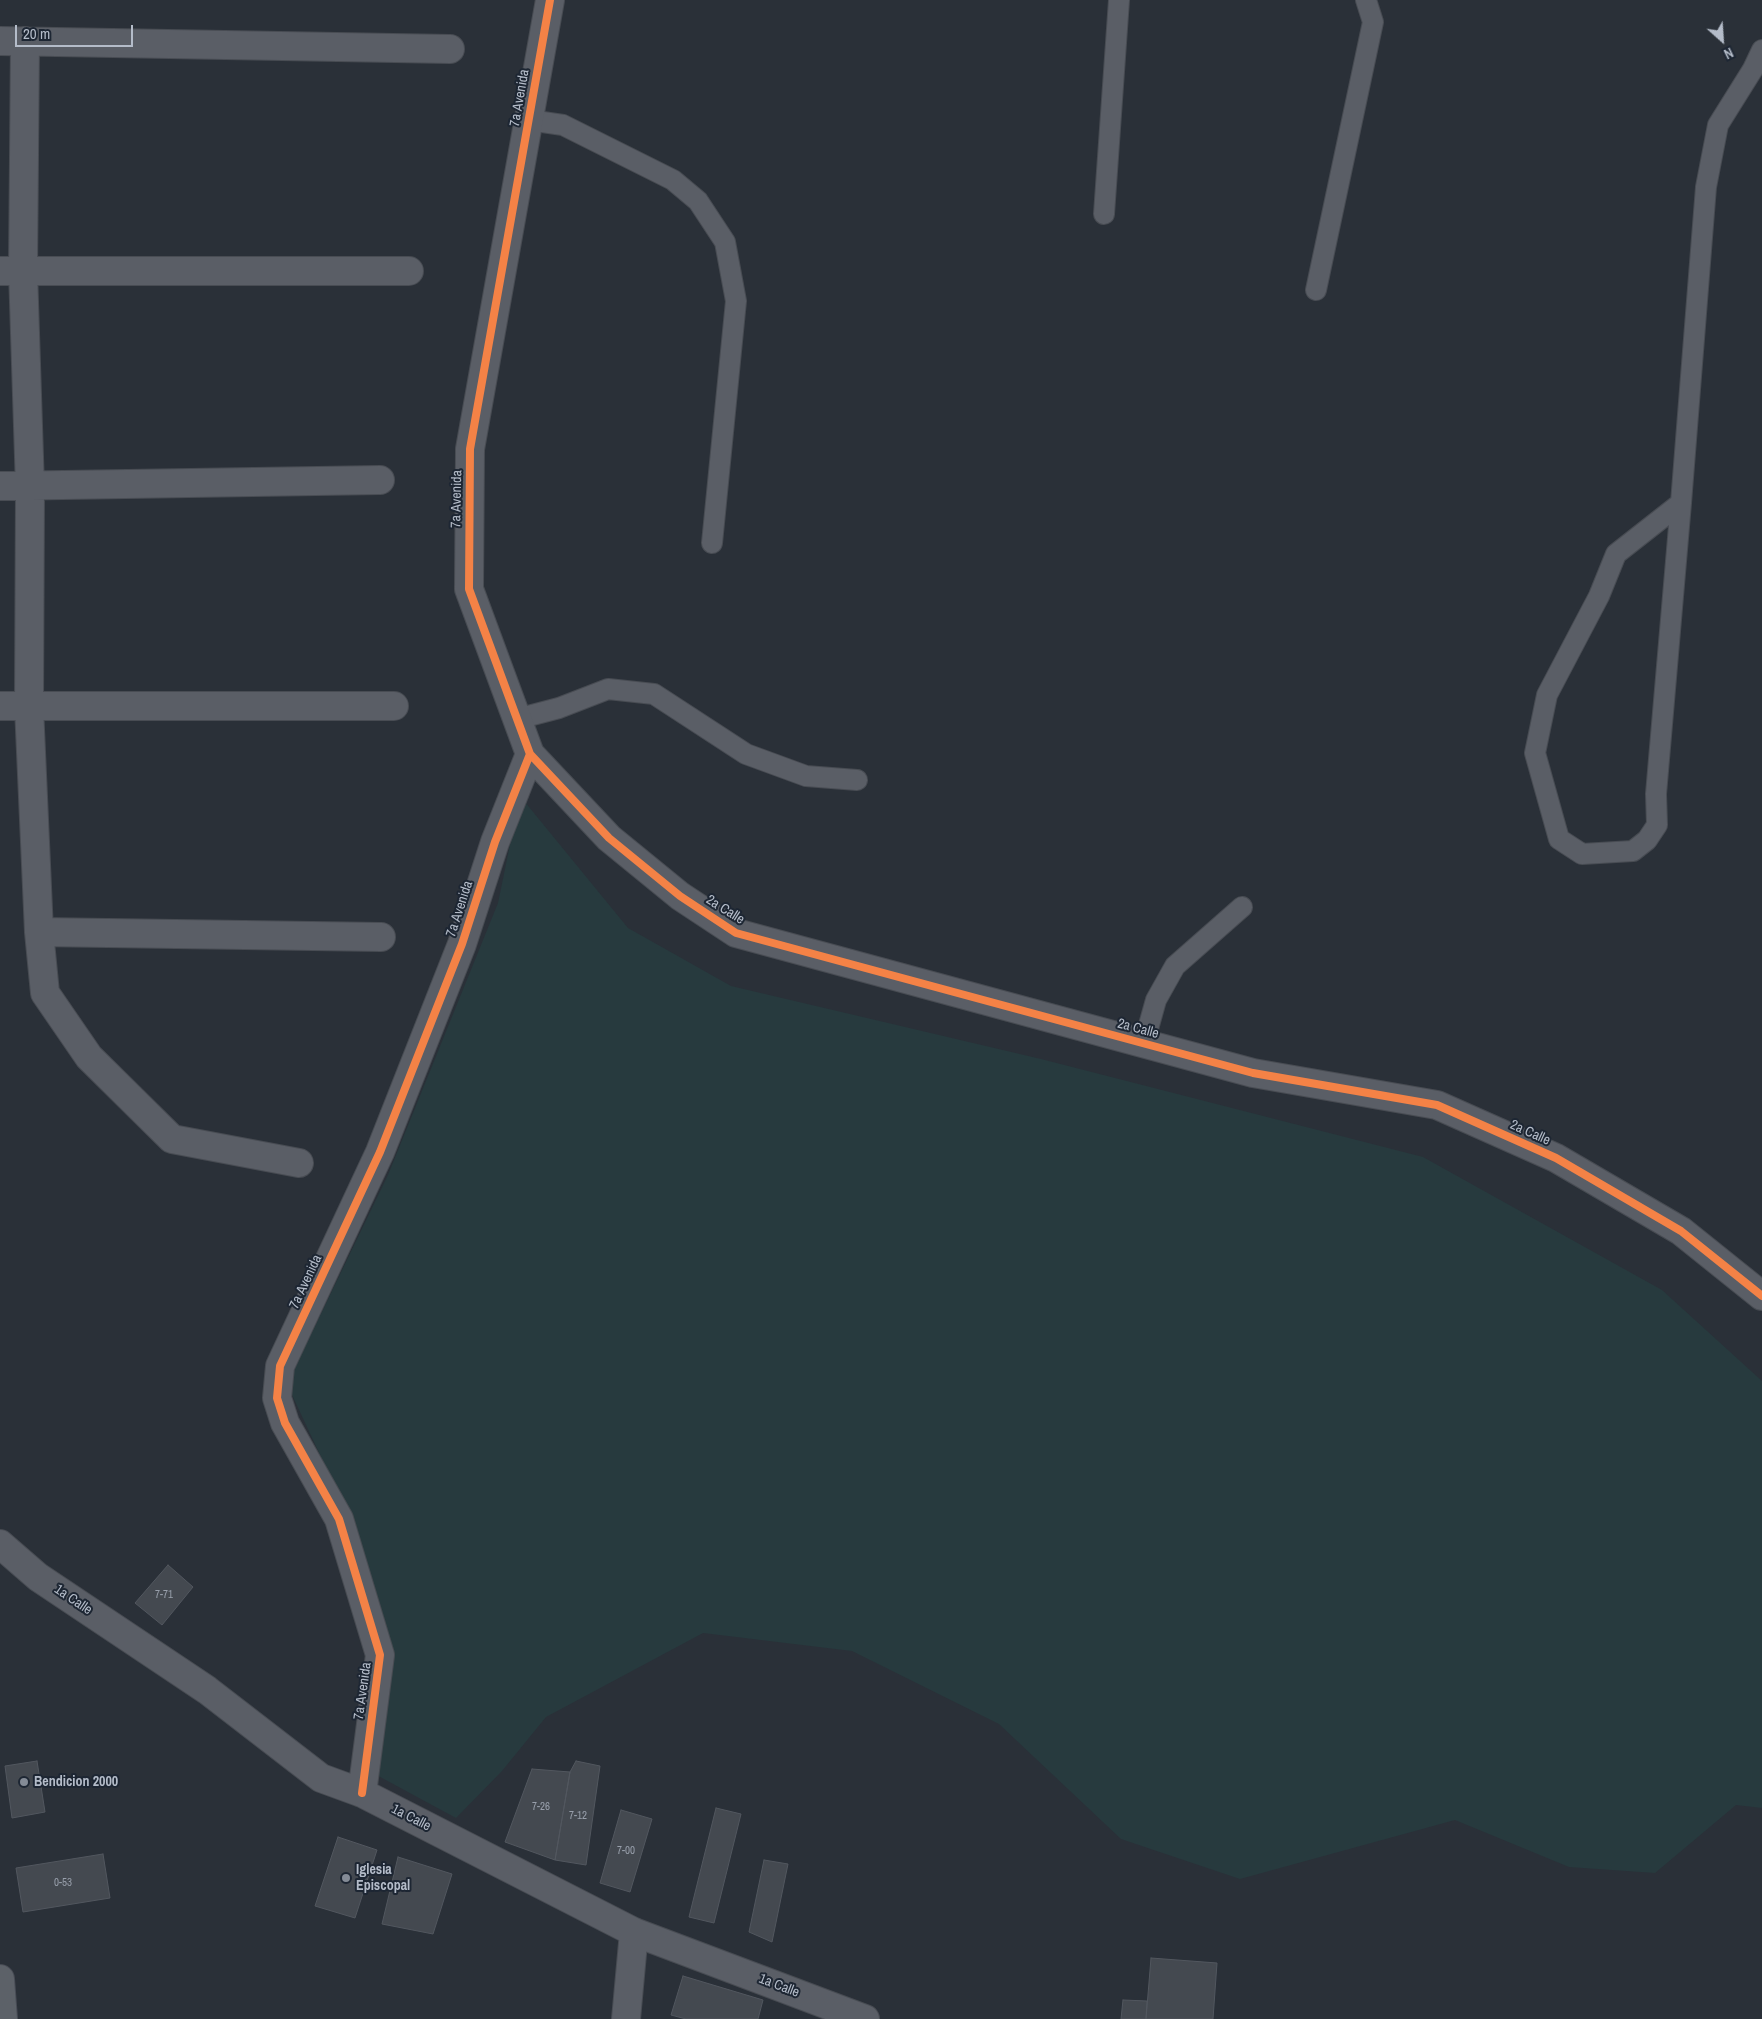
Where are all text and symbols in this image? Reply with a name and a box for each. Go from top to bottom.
scale bar [18,15,135,47]
north arrow [1697,15,1747,65]
text: 20 m [23,23,50,44]
text: N [1721,44,1736,63]
street label: 7a Avenida [507,68,533,128]
street label: 7a Avenida [448,470,466,528]
street label: 7a Avenida [443,879,477,939]
street label: 2a Calle [703,892,747,928]
street label: 2a Calle [1115,1015,1161,1043]
street label: 2a Calle [1507,1117,1553,1149]
street label: 7a Avenida [286,1252,326,1312]
street label: 1a Calle [51,1581,95,1619]
house number: 7-71 [155,1588,173,1602]
street label: 7a Avenida [351,1661,375,1721]
place label: Bendicion 2000 [34,1774,118,1790]
marker: Bendicion 2000 [18,1776,30,1788]
house number: 7-26 [532,1800,550,1814]
street label: 1a Calle [388,1801,434,1835]
house number: 7-12 [569,1809,587,1823]
house number: 7-00 [617,1844,635,1858]
place label: Iglesia Episcopal [356,1862,410,1894]
marker: Iglesia Episcopal [340,1872,352,1884]
house number: 0-53 [54,1876,72,1890]
street label: 1a Calle [756,1971,802,2001]

